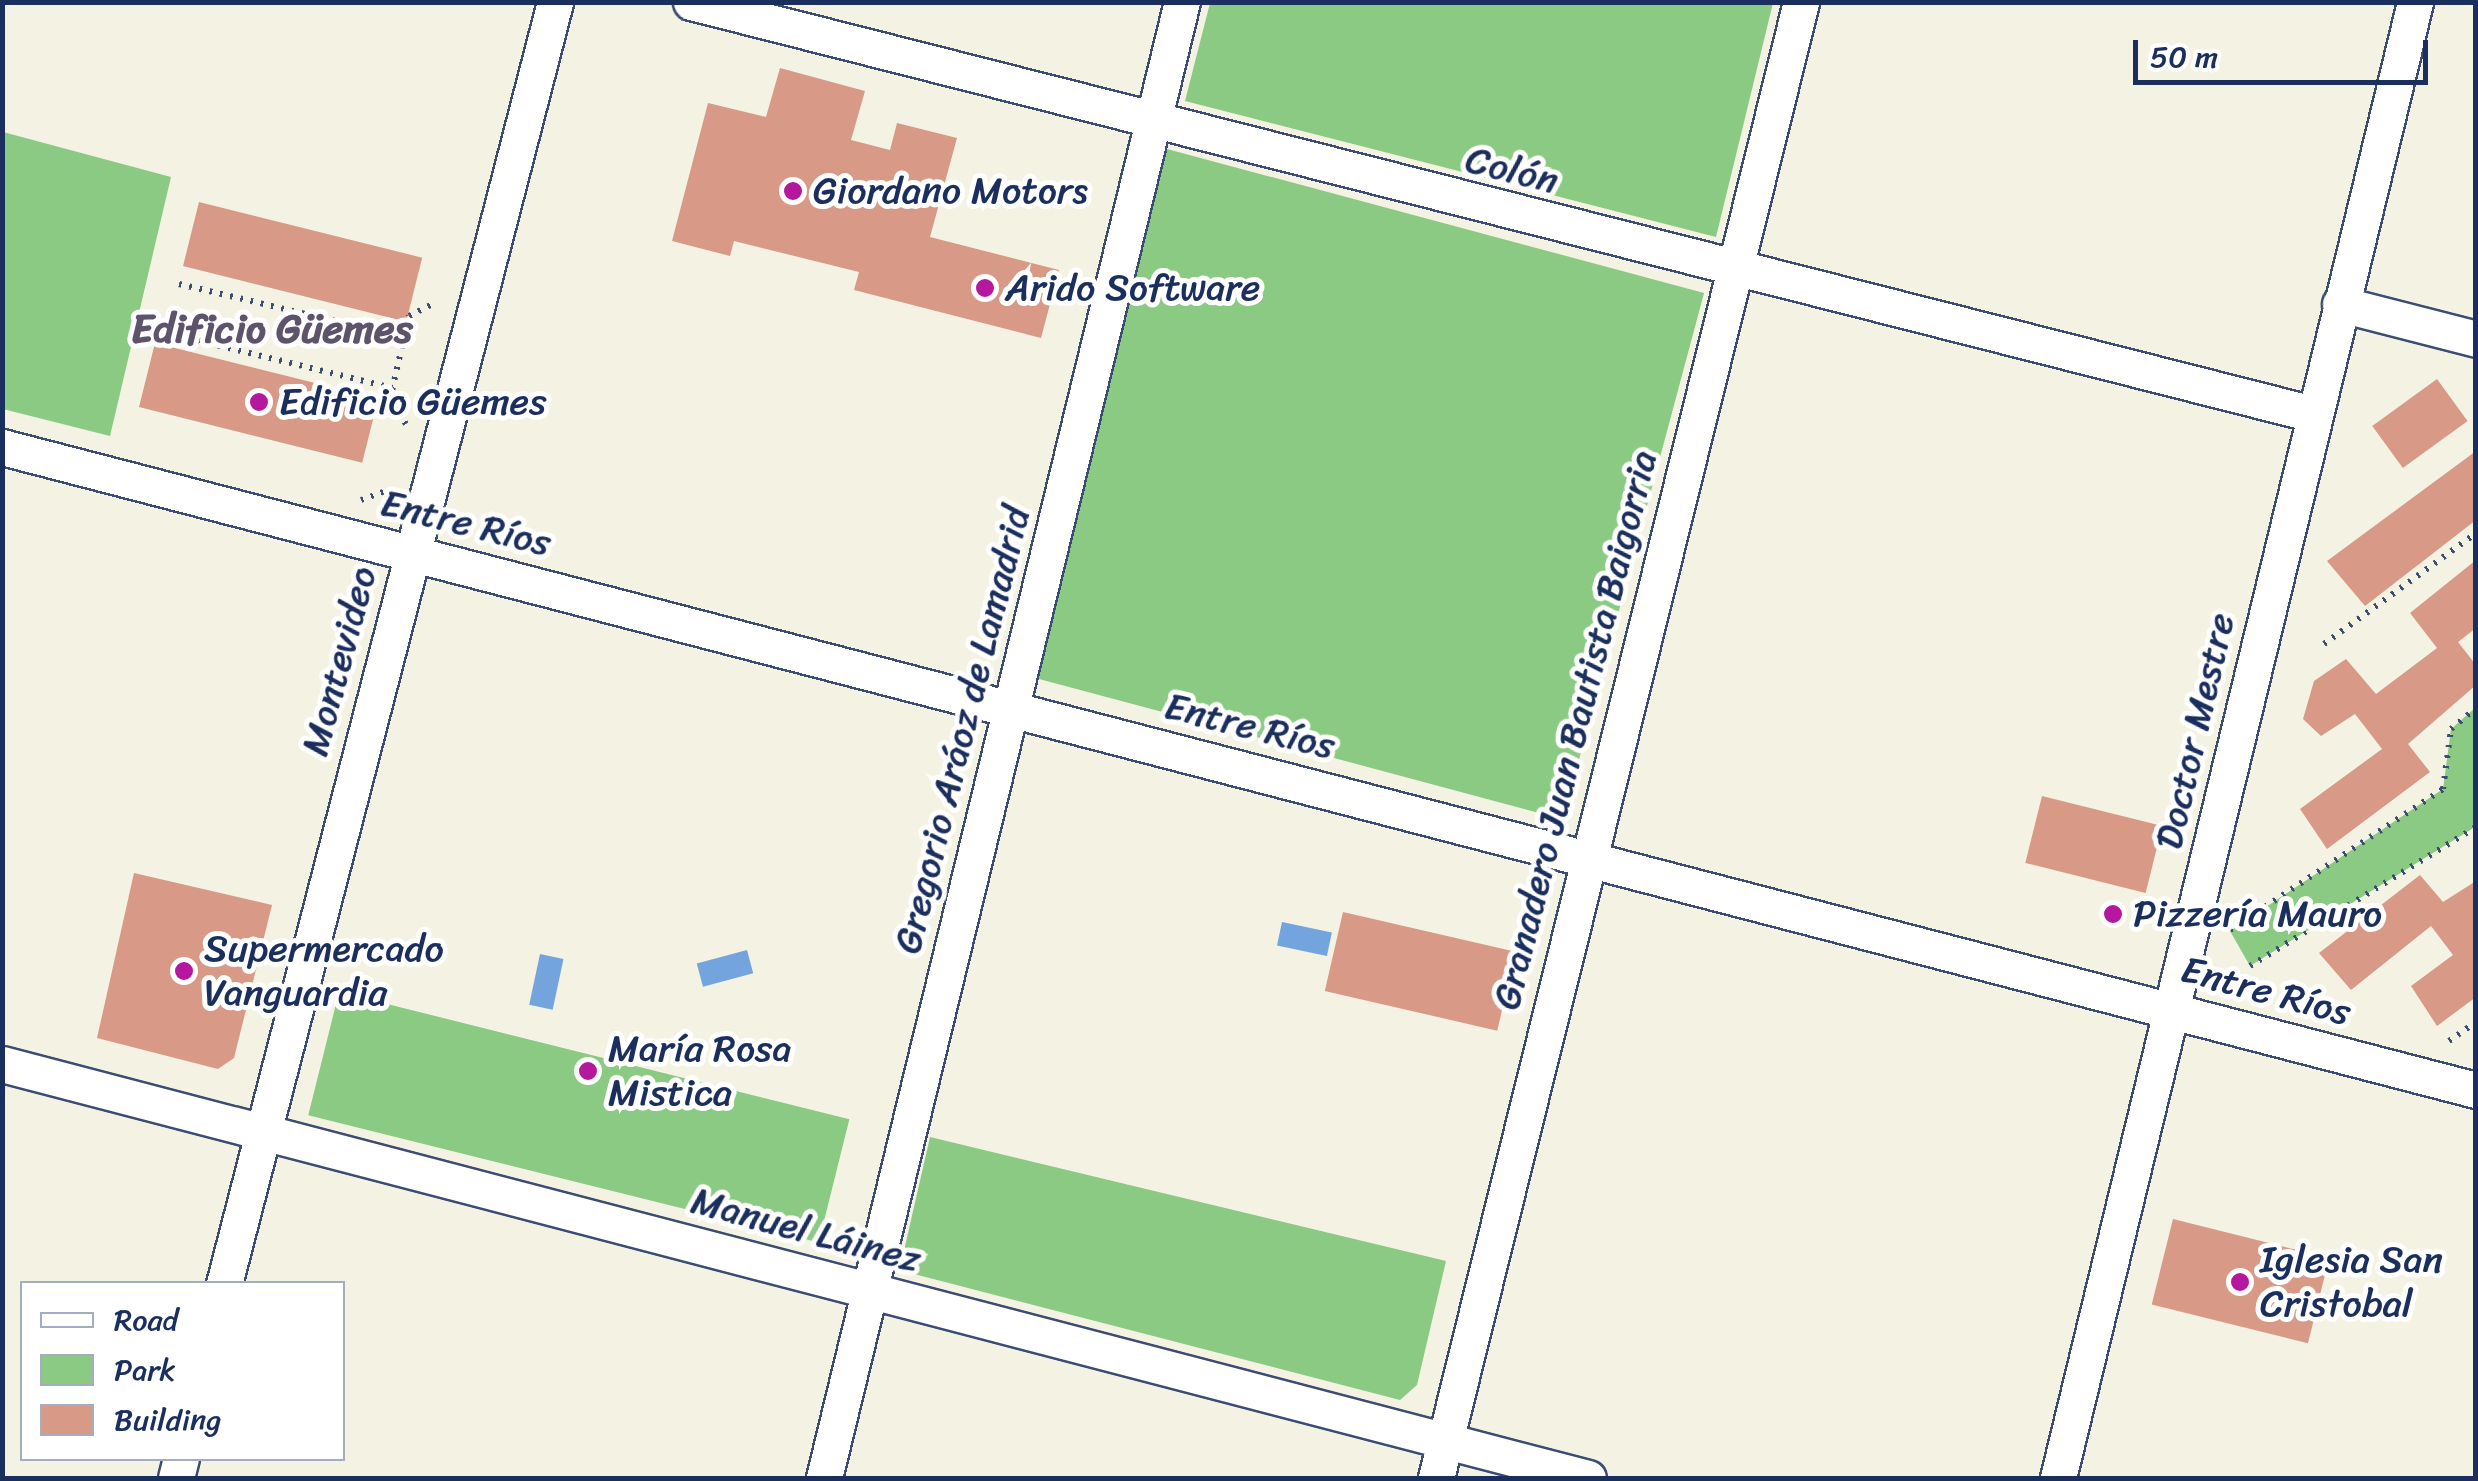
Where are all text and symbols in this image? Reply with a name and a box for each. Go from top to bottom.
scale bar [2138,20,2433,82]
text: 50 m [2150,30,2218,84]
street label: Colón [1461,137,1563,203]
place label: Giordano Motors [813,168,1088,214]
marker: Giordano Motors [782,180,804,202]
place label: Arido Software [1005,265,1260,311]
marker: Arido Software [974,277,996,299]
district label: Edificio Güemes [131,305,413,353]
place label: Edificio Güemes [279,379,547,425]
marker: Edificio Güemes [248,391,270,413]
street label: Granadero Juan Bautista Baigorria [1484,446,1666,1014]
street label: Entre Ríos [376,480,556,566]
street label: Gregorio Aráoz de Lamadrid [884,501,1040,959]
street label: Montevideo [292,561,386,761]
street label: Doctor Mestre [2146,608,2244,854]
street label: Entre Ríos [1160,683,1340,769]
place label: Pizzería Mauro [2133,891,2382,937]
marker: Pizzería Mauro [2102,903,2124,925]
place label: Supermercado Vanguardia [204,926,444,1016]
street label: Entre Ríos [2176,947,2356,1035]
marker: Supermercado Vanguardia [173,960,195,982]
place label: María Rosa Mistica [608,1026,792,1116]
marker: María Rosa Mistica [577,1060,599,1082]
street label: Manuel Láinez [687,1178,925,1282]
place label: Iglesia San Cristobal [2260,1237,2443,1326]
marker: Iglesia San Cristobal [2229,1271,2251,1293]
legend [20,1281,345,1461]
text: Road [114,1293,178,1347]
text: Park [114,1343,176,1397]
text: Building [114,1393,221,1447]

